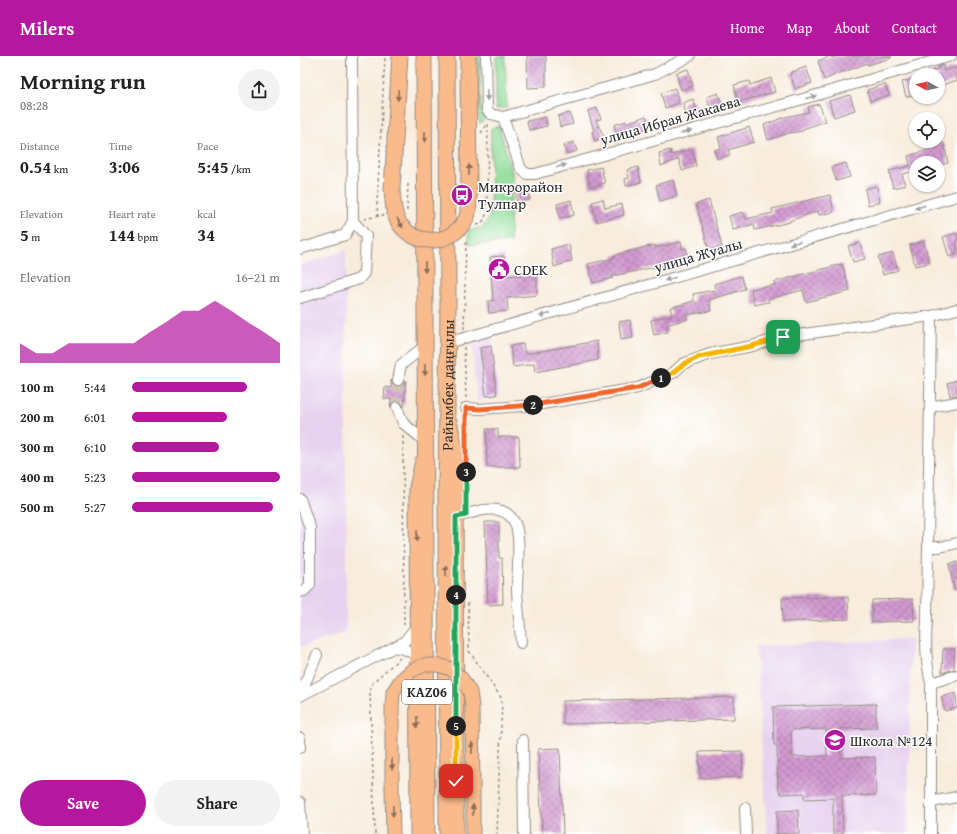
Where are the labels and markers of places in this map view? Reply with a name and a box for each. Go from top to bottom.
place label: Микрорайон Тулпар [478,176,563,214]
bus stop icon: Микрорайон Тулпар [449,182,475,208]
public building icon: CDEK [486,256,512,282]
place label: CDEK [514,259,548,280]
pin [766,320,800,354]
pin: 1 [651,368,671,388]
pin: 2 [523,395,543,415]
pin: 3 [456,462,476,482]
pin: 4 [446,585,466,605]
pin: 5 [446,716,466,736]
school or university icon: Школа №124 [822,727,848,753]
place label: Школа №124 [850,730,933,751]
pin [439,764,473,798]

